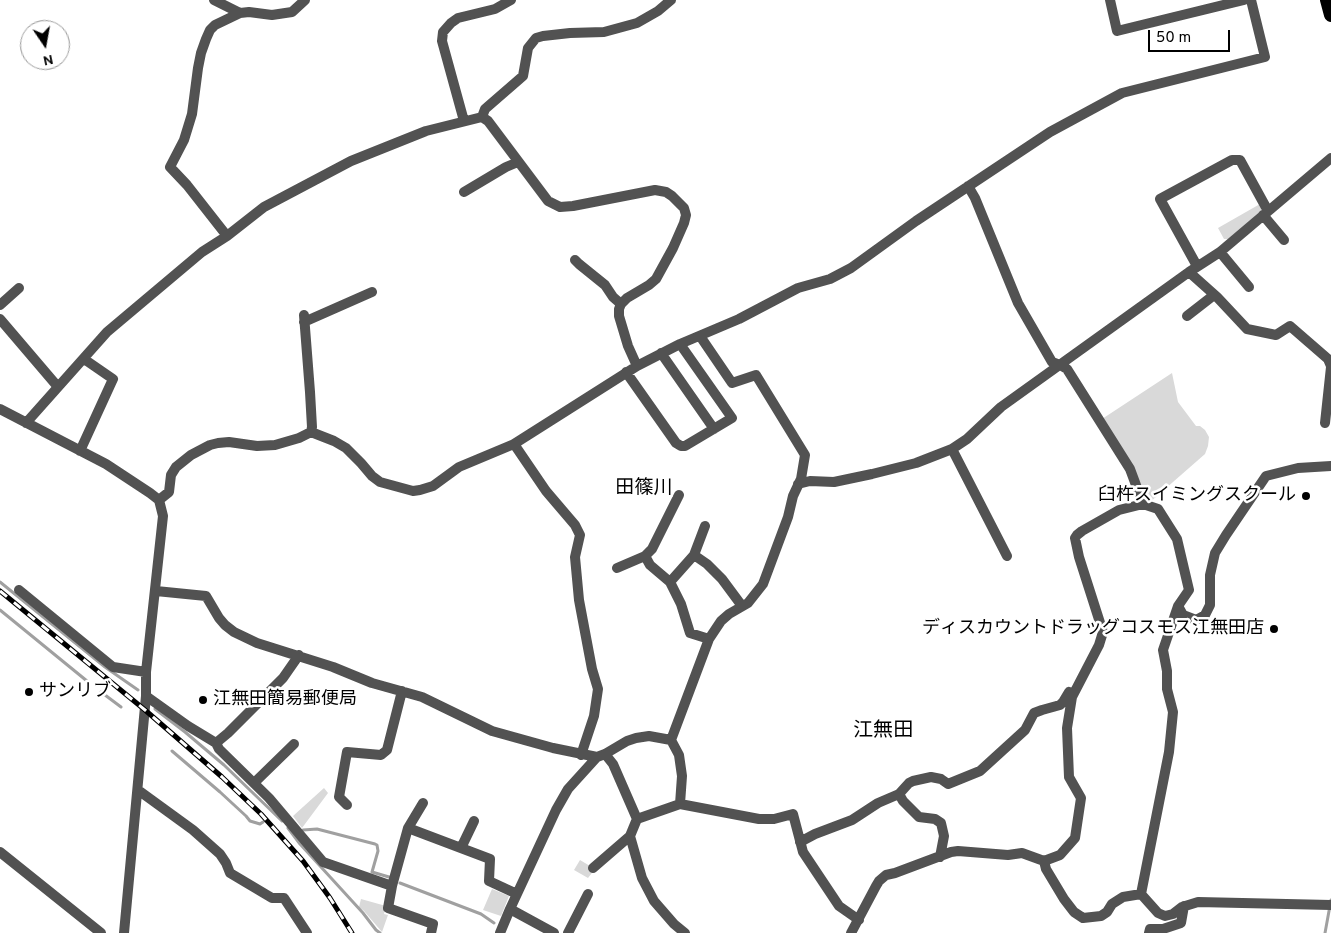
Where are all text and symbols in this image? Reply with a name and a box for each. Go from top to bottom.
north arrow [20,20,70,70]
scale bar [1151,20,1234,52]
text: 50 m [1156,29,1191,48]
text: N [41,50,55,69]
district label: 田篠川 [616,478,672,500]
place label: 臼杵スイミングスクール [1098,485,1296,507]
marker: 臼杵スイミングスクール [1300,490,1312,502]
place label: ディスカウントドラッグコスモス江無田店 [922,618,1264,640]
marker: ディスカウントドラッグコスモス江無田店 [1268,623,1280,635]
place label: サンリブ [39,681,111,703]
marker: サンリブ [23,686,35,698]
place label: 江無田簡易郵便局 [213,689,357,711]
marker: 江無田簡易郵便局 [197,694,209,706]
district label: 江無田 [853,720,913,744]

